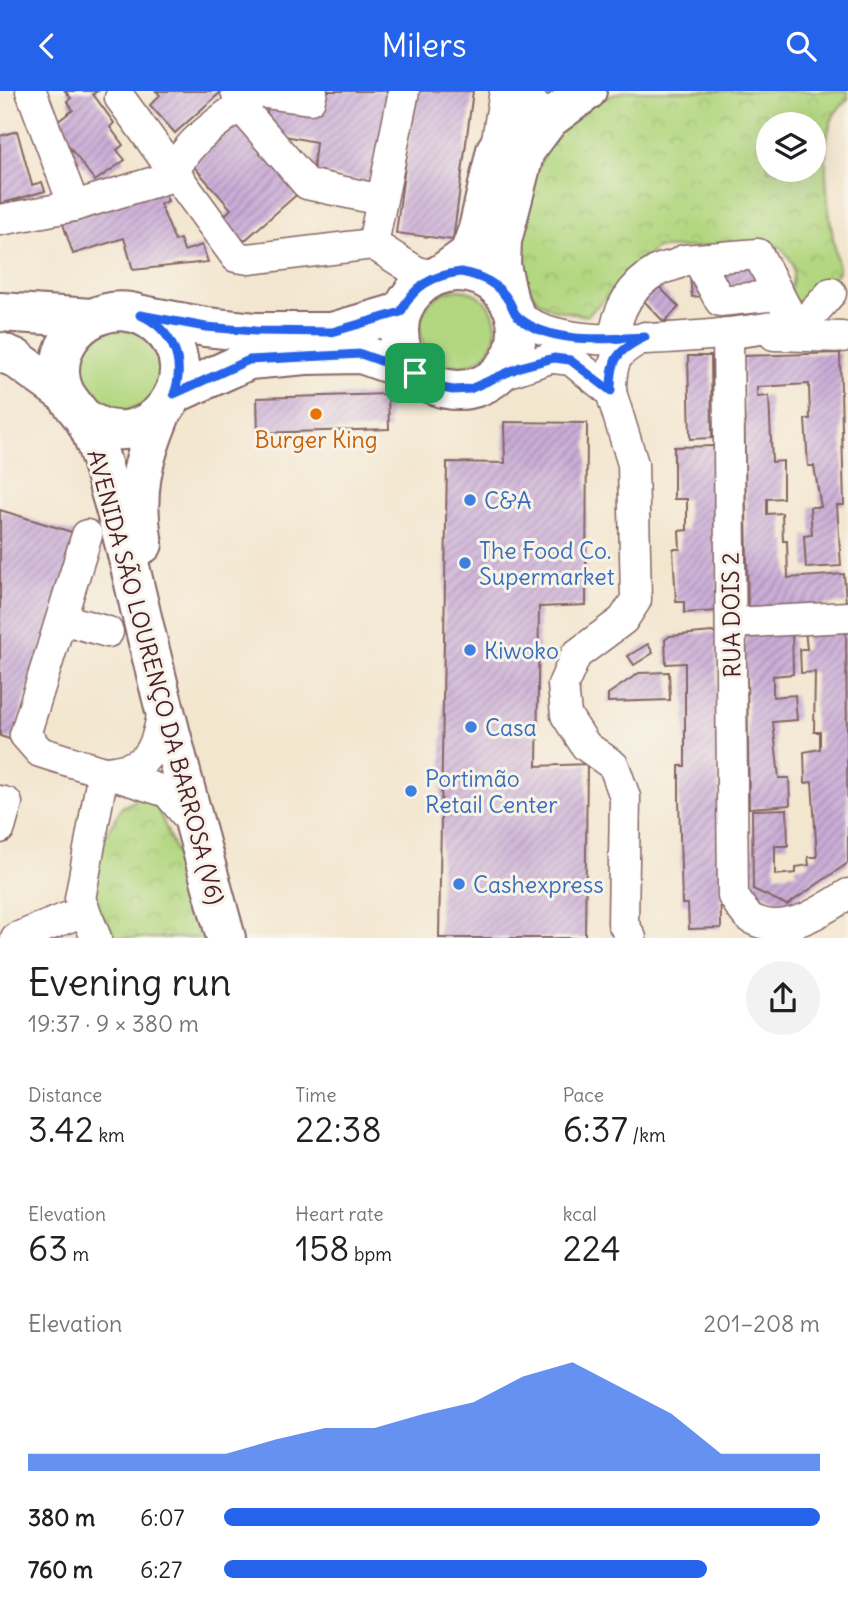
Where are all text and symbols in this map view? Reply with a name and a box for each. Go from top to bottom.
text: Milers [381,25,467,66]
icon: back [28,27,66,65]
icon: search [782,27,820,65]
map controls [756,112,826,182]
button: layers [756,112,826,182]
pin [385,343,445,403]
icon: arrive [396,354,434,392]
marker: Burger King [308,406,324,422]
place label: Burger King [254,425,378,454]
street label: AVENIDA SÃO LOURENÇO DA BARROSA (V6) [81,446,231,908]
place label: C&A [484,486,532,515]
marker: C&A [462,492,478,508]
place label: The Food Co. Supermarket [479,536,615,591]
street label: RUA DOIS 2 [715,552,747,678]
marker: The Food Co. Supermarket [457,555,473,571]
place label: Kiwoko [484,636,559,665]
marker: Kiwoko [462,642,478,658]
place label: Casa [485,713,537,742]
marker: Casa [463,719,479,735]
place label: Portimão Retail Center [425,764,558,819]
marker: Portimão Retail Center [403,783,419,799]
place label: Cashexpress [473,870,604,899]
marker: Cashexpress [451,876,467,892]
text: Evening run [28,959,231,1006]
button: share [746,961,820,1035]
text: 19:37 · 9 × 380 m [28,1009,199,1038]
text: Distance [28,1083,102,1107]
text: Time [295,1083,336,1107]
text: Pace [563,1083,604,1107]
text: 3.42 [28,1107,94,1151]
text: 22:38 [295,1107,382,1151]
text: 6:37 [563,1107,628,1151]
text: km [94,1123,125,1147]
text: /km [628,1123,666,1147]
text: Elevation [28,1202,106,1226]
text: Heart rate [295,1202,383,1226]
text: kcal [563,1202,597,1226]
text: 63 [28,1226,68,1270]
text: 158 [295,1226,350,1270]
text: 224 [563,1226,621,1270]
text: m [68,1242,89,1266]
text: bpm [350,1242,392,1266]
text: Elevation [28,1309,122,1338]
text: 201–208 m [703,1309,820,1338]
text: 380 m [28,1503,95,1532]
text: 6:07 [140,1503,185,1532]
text: 760 m [28,1555,93,1584]
text: 6:27 [140,1555,182,1584]

